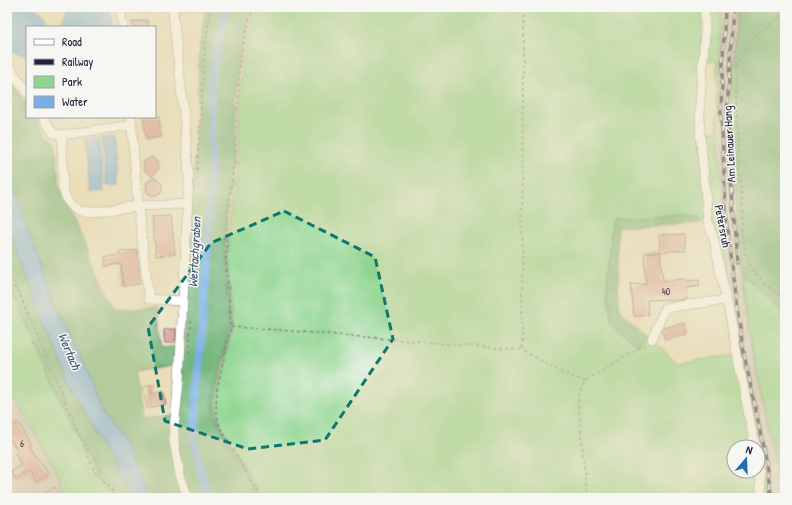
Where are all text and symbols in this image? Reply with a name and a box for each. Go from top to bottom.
legend [26,26,156,118]
text: Road [62,33,82,50]
text: Railway [62,53,93,70]
text: Park [62,73,82,90]
text: Water [62,93,88,110]
street label: Am Leinauer Hang [718,105,740,183]
street label: Petersruh [711,203,735,249]
water label: Wertachgraben [183,215,206,288]
house number: 40 [662,285,671,298]
water label: Wertach [54,330,86,374]
house number: 6 [20,437,24,450]
north arrow [726,439,766,479]
text: N [744,442,754,457]

